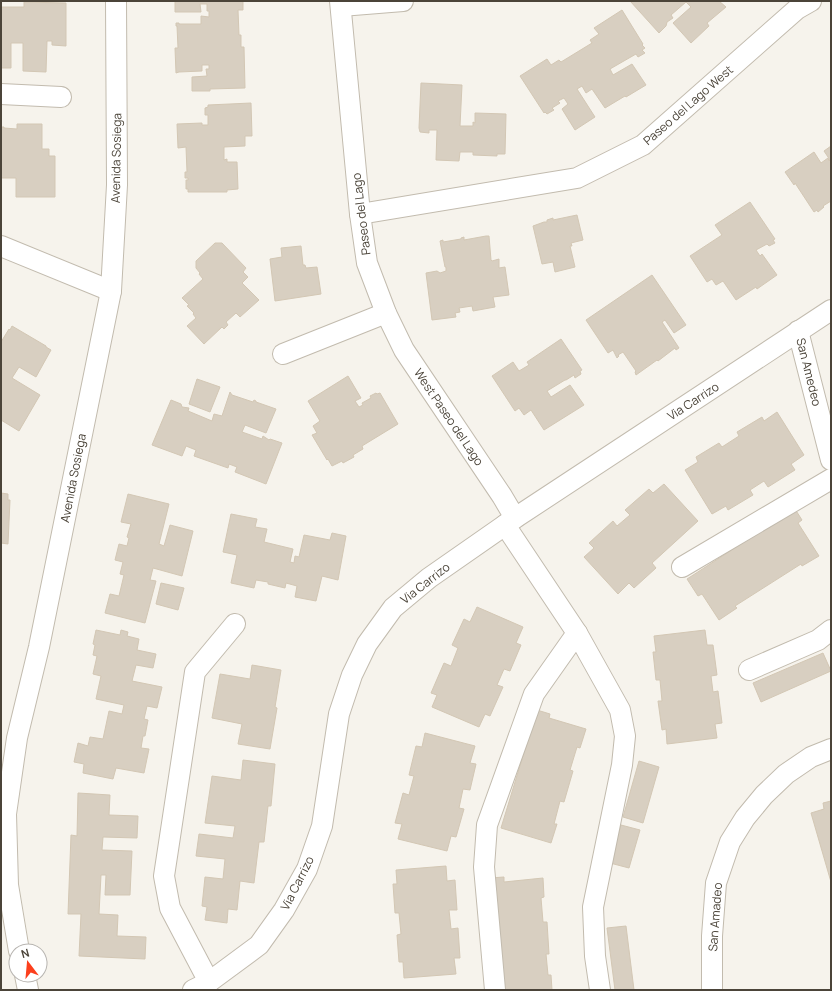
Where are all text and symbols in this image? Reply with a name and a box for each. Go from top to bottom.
street label: Paseo del Lago West [639,61,737,149]
street label: Avenida Sosiega [107,113,125,203]
street label: Paseo del Lago [348,172,374,256]
street label: San Amedeo [792,336,826,408]
street label: West Paseo del Lago [410,365,488,469]
street label: Via Carrizo [664,378,722,424]
street label: Avenida Sosiega [56,432,90,524]
street label: Via Carrizo [397,558,453,608]
street label: Via Carrizo [276,853,318,913]
street label: San Amadeo [704,882,726,952]
north arrow [8,943,48,983]
text: N [19,945,31,961]

